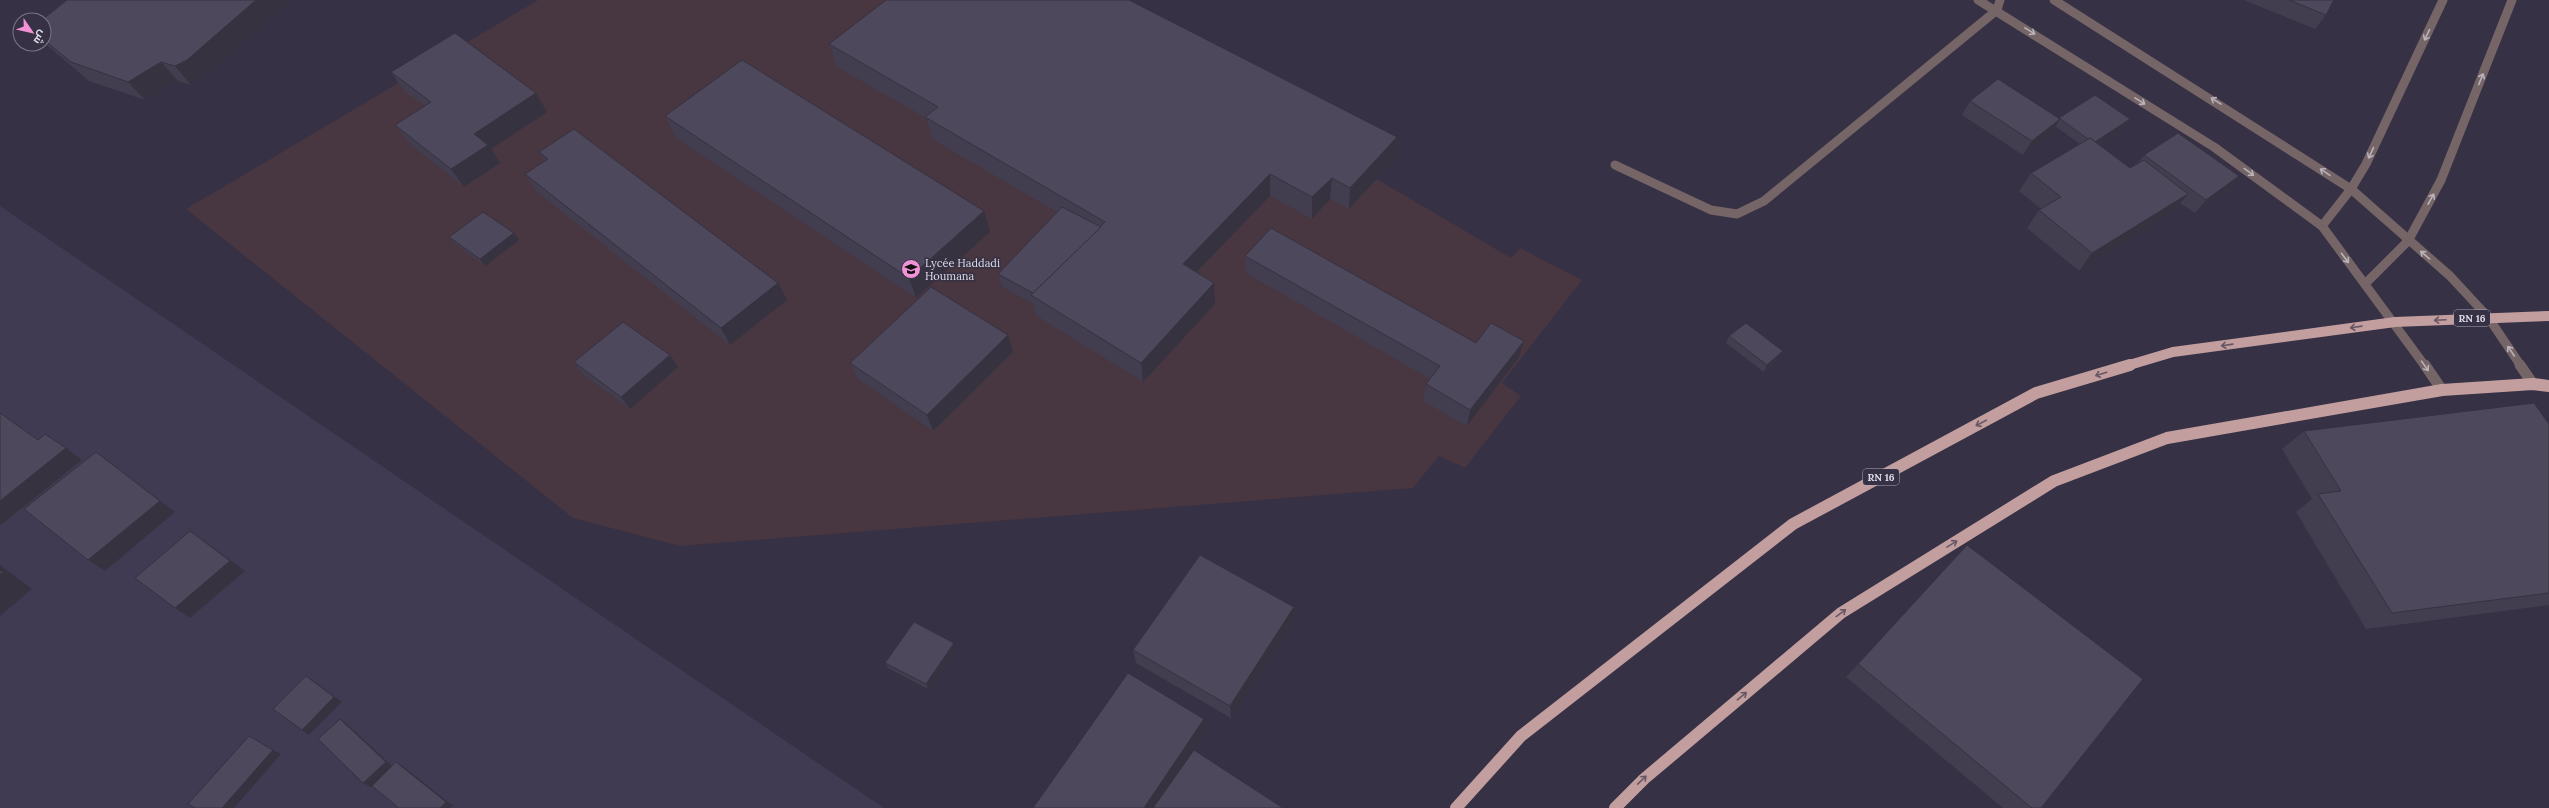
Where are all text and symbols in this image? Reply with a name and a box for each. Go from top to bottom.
north arrow [12,12,52,52]
one-way arrow [2024,27,2035,35]
text: ش [31,28,50,47]
one-way arrow [2423,29,2430,41]
one-way arrow [2478,74,2485,86]
one-way arrow [2134,97,2146,105]
one-way arrow [2210,97,2222,105]
one-way arrow [2367,146,2374,158]
one-way arrow [2243,168,2254,177]
one-way arrow [2320,168,2331,176]
one-way arrow [2427,193,2435,205]
one-way arrow [2420,250,2430,259]
one-way arrow [2341,252,2349,263]
place label: Lycée Haddadi Houmana [925,256,1000,283]
school or university icon: Lycée Haddadi Houmana [900,258,922,280]
road number: RN 16 [2454,310,2490,326]
one-way arrow [2434,316,2447,323]
one-way arrow [2350,323,2363,331]
one-way arrow [2221,341,2234,349]
one-way arrow [2507,346,2515,357]
one-way arrow [2421,360,2429,371]
one-way arrow [2094,371,2107,378]
one-way arrow [1975,419,1987,427]
road number: RN 16 [1863,469,1899,485]
one-way arrow [1946,540,1957,548]
one-way arrow [1836,609,1847,617]
one-way arrow [1736,692,1747,701]
one-way arrow [1637,776,1647,785]

